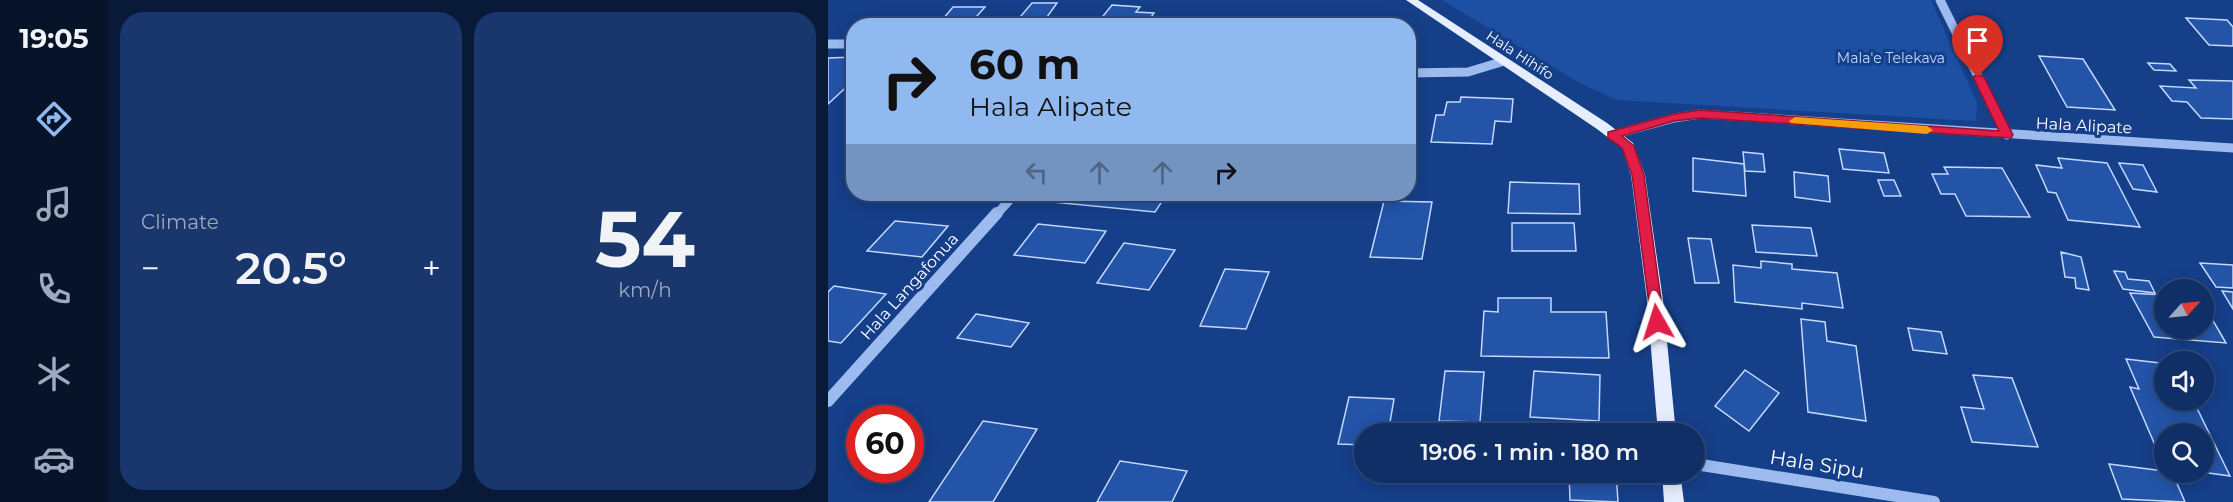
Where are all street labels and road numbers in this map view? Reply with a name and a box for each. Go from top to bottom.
street label: Hala Hihifo [1483,26,1557,84]
street label: Hala Alipate [2035,113,2133,138]
street label: Hala Langafonua [857,229,962,344]
street label: Hala Sipu [1768,445,1866,483]

